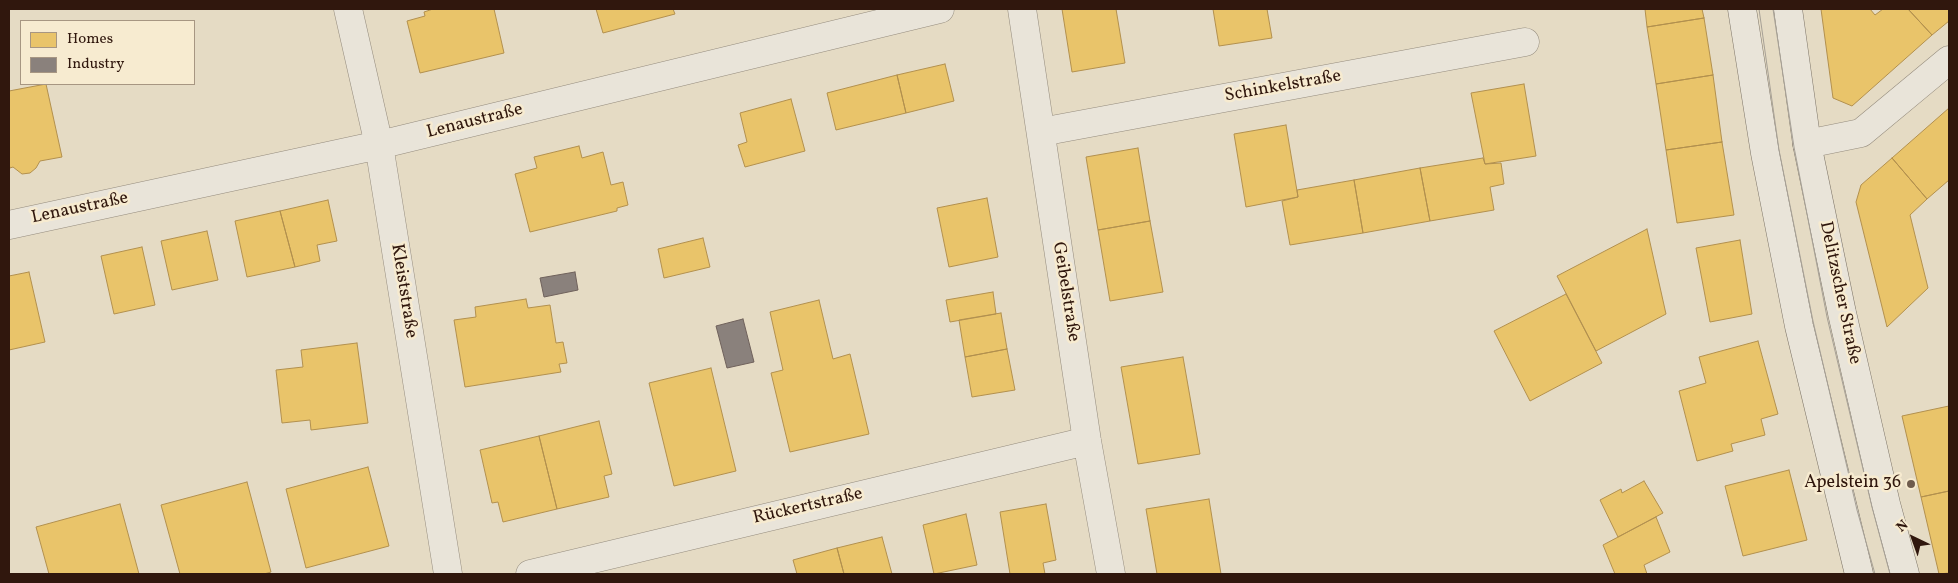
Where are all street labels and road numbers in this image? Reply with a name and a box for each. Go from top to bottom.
street label: Schinkelstraße [1223,66,1343,108]
street label: Lenaustraße [425,100,525,144]
street label: Lenaustraße [30,188,130,230]
street label: Delitzscher Straße [1813,220,1865,366]
street label: Geibelstraße [1046,241,1084,343]
street label: Kleiststraße [385,242,421,340]
street label: Rückertstraße [751,484,865,530]

